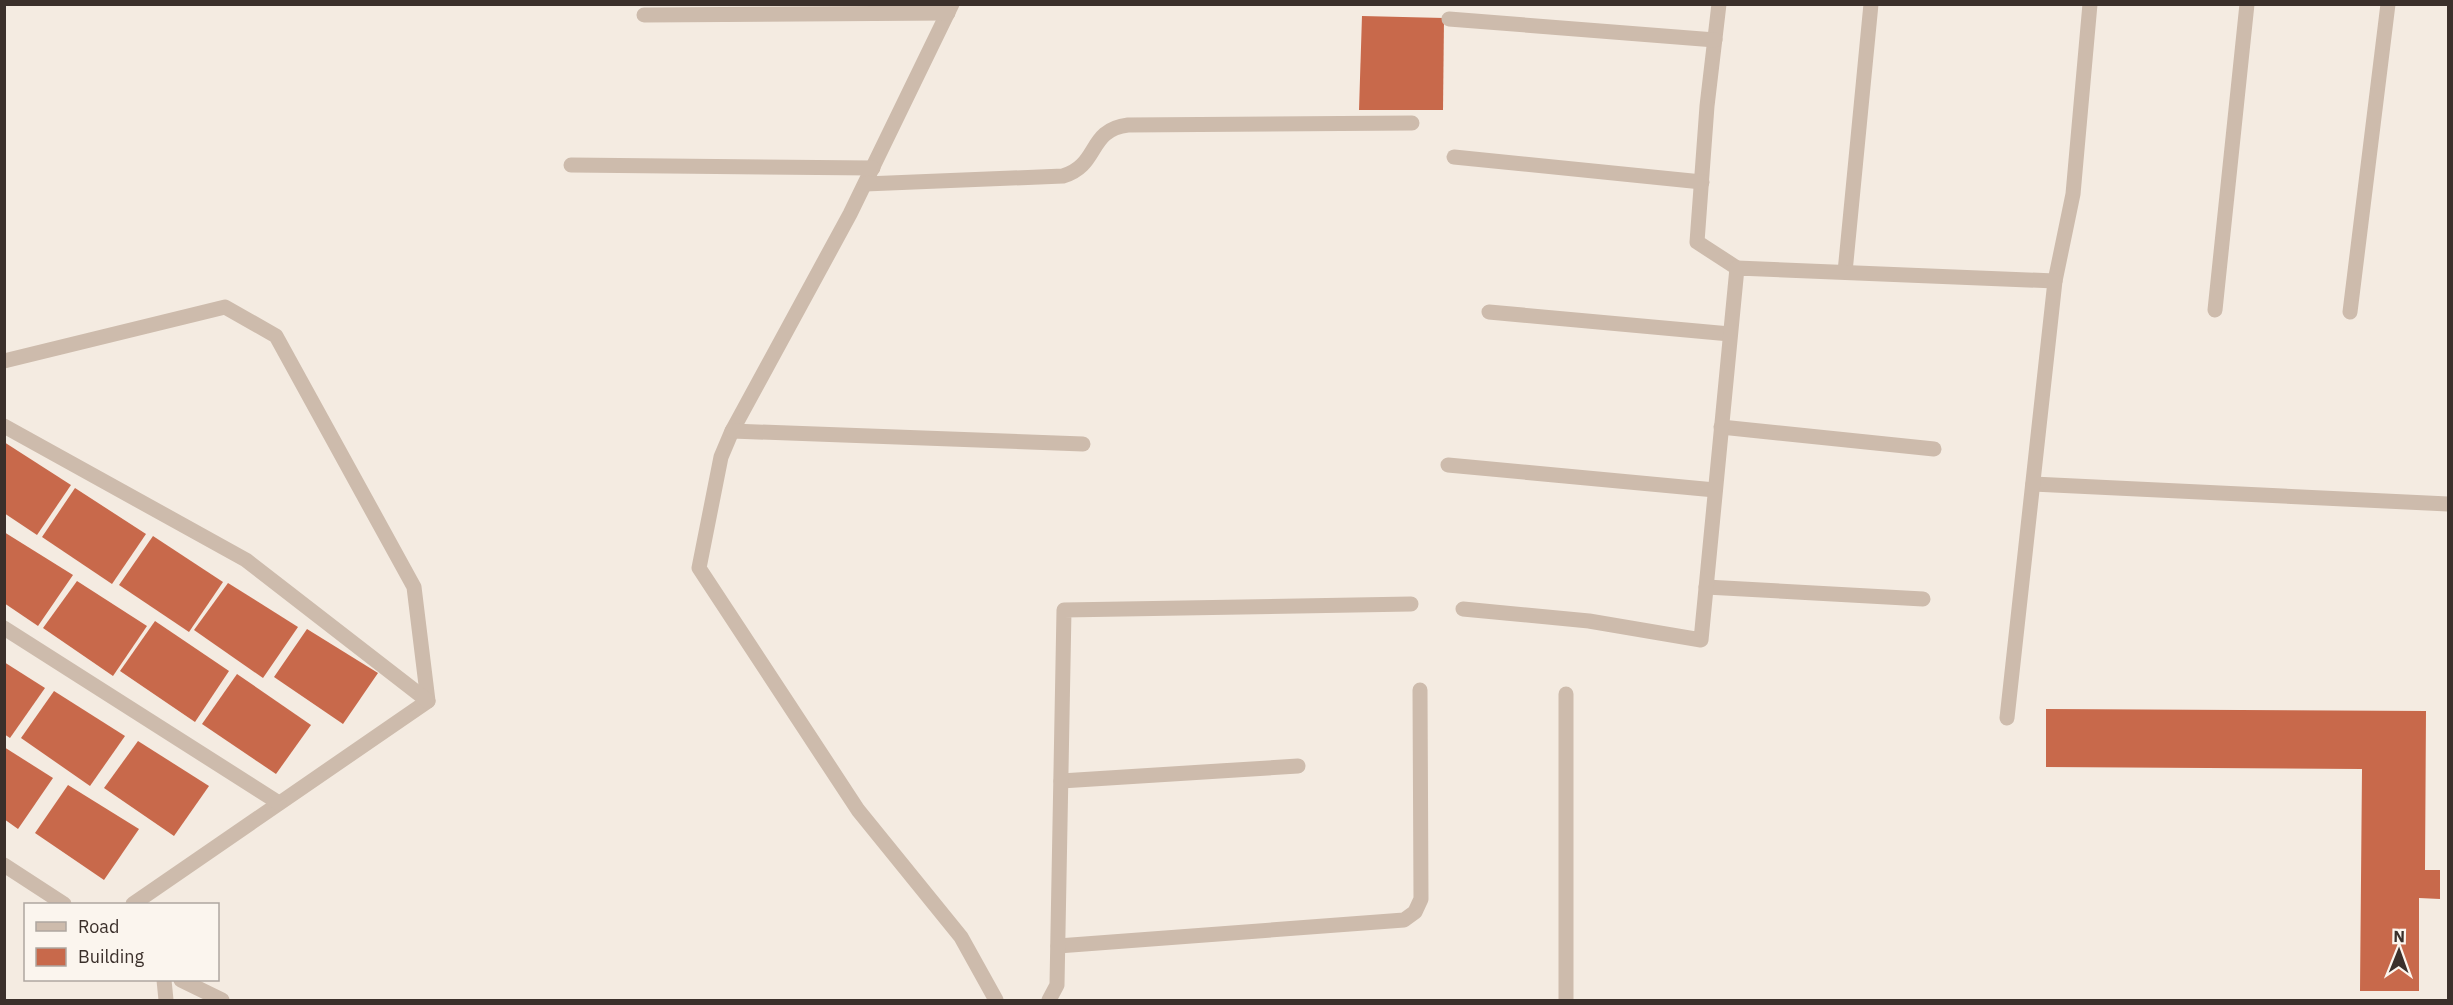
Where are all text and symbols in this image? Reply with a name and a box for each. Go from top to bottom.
legend [24,903,219,981]
text: Road [78,915,119,938]
north arrow [2369,921,2429,981]
text: N [2393,926,2405,946]
text: Building [78,945,145,968]

